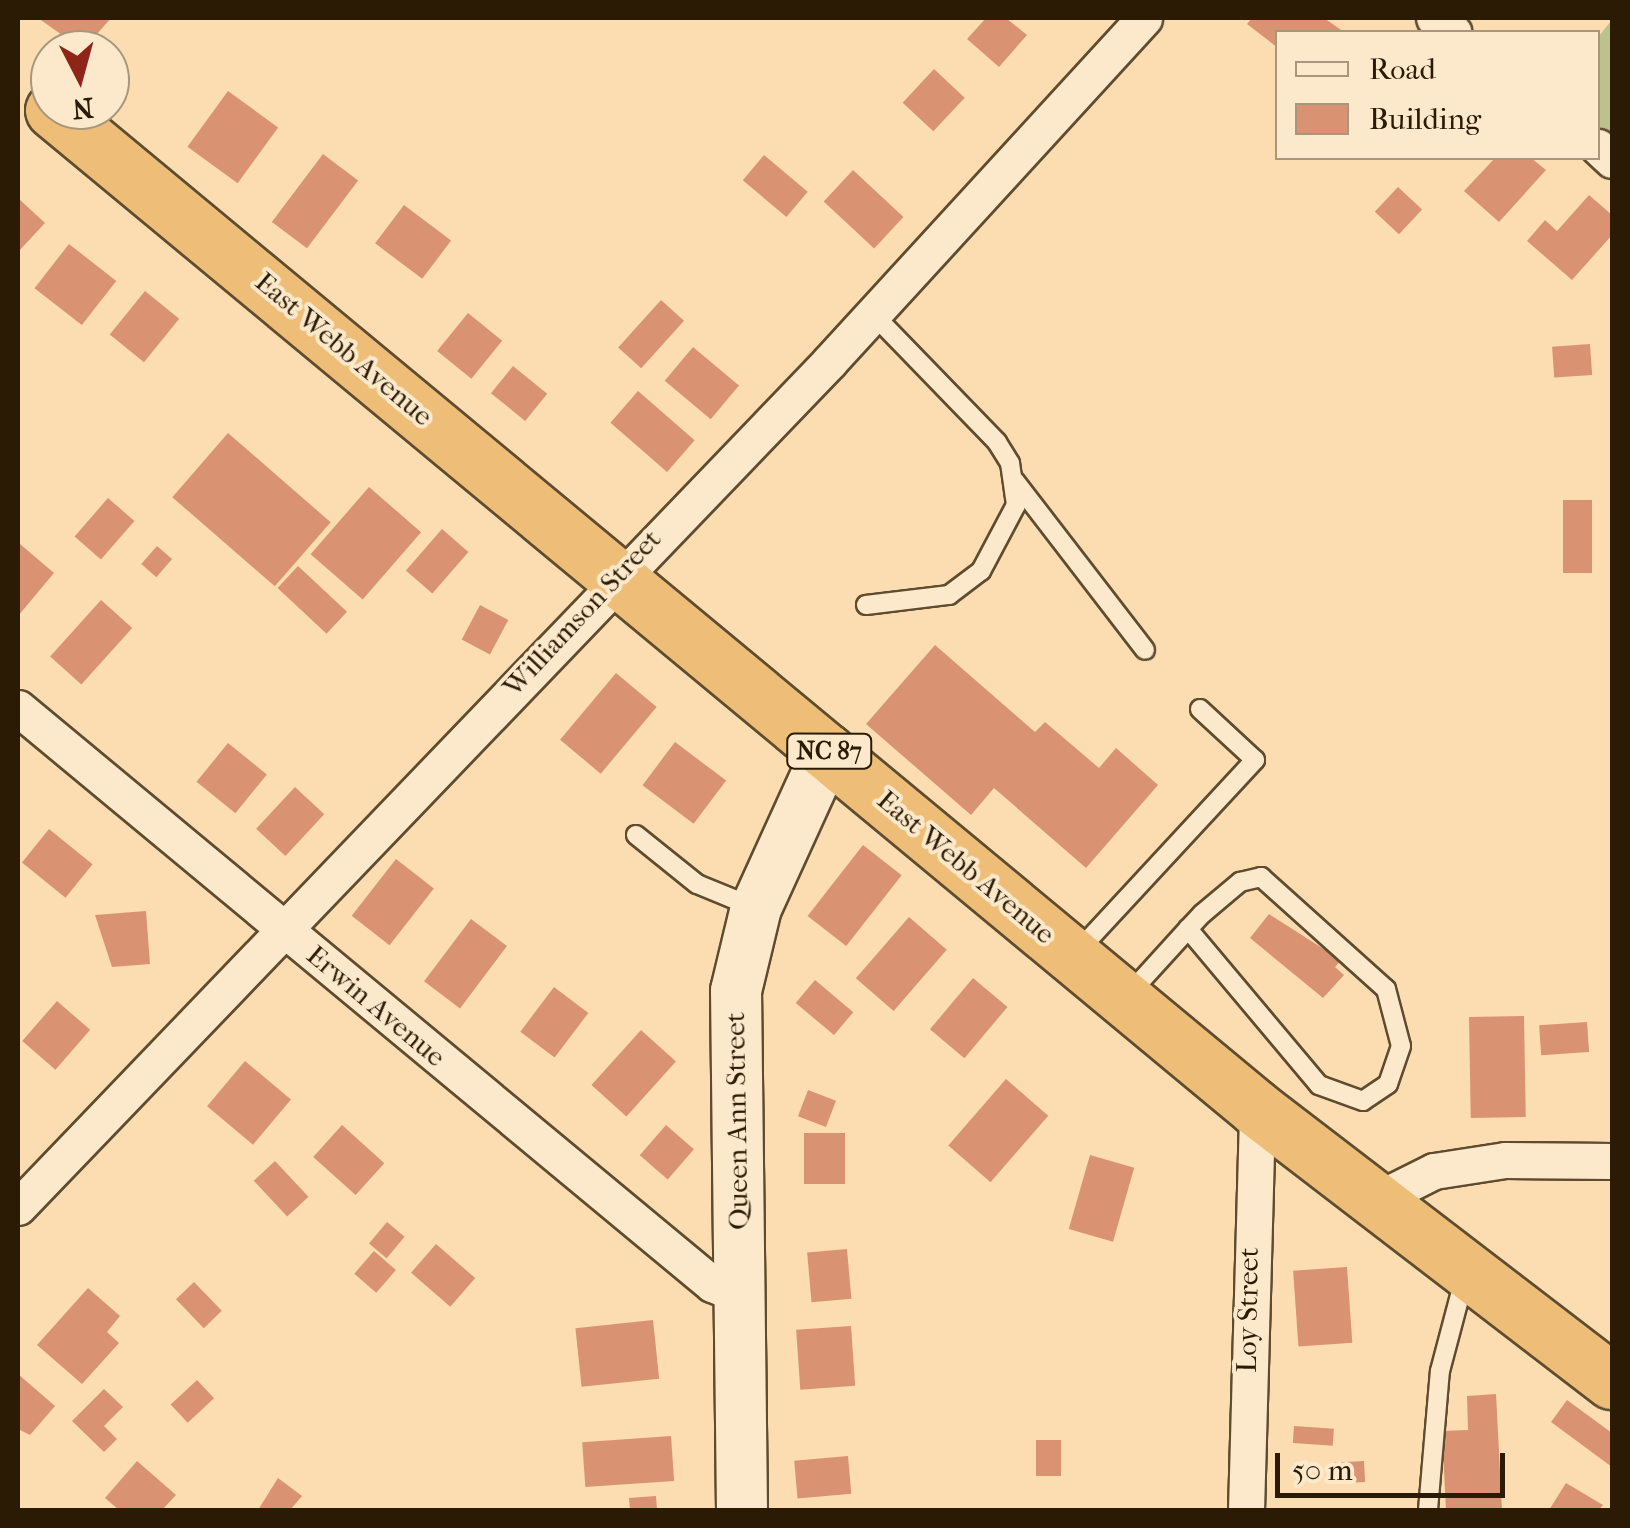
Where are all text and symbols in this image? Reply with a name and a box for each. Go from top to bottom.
north arrow [30,30,130,130]
legend [1275,30,1600,160]
text: Road [1369,52,1436,87]
text: N [71,91,95,126]
text: Building [1369,102,1481,137]
street label: East Webb Avenue [248,265,440,433]
street label: Williamson Street [496,523,668,703]
road number: NC 87 [784,731,874,771]
street label: East Webb Avenue [870,783,1062,951]
street label: Erwin Avenue [300,938,452,1074]
street label: Queen Ann Street [718,1012,756,1230]
street label: Loy Street [1230,1247,1266,1373]
scale bar [1280,1433,1510,1495]
text: 50 m [1292,1453,1353,1488]

